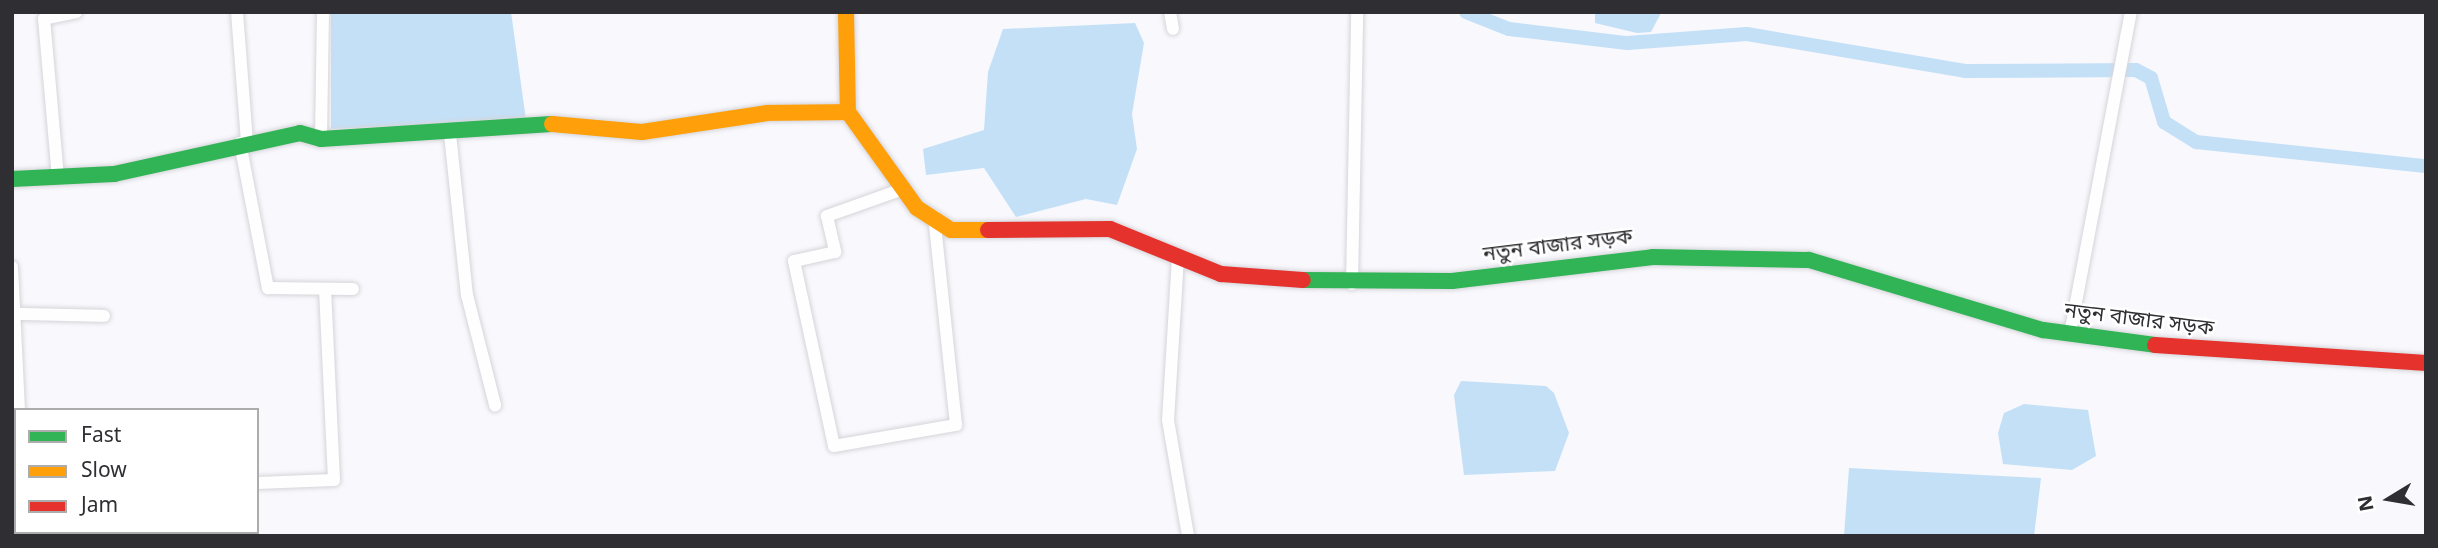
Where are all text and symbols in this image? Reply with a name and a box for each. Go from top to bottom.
street label: নতুন বাজার সড়ক [1482,225,1634,269]
street label: নতুন বাজার সড়ক [2063,299,2215,343]
legend [14,408,259,534]
text: Fast [81,423,121,451]
text: Slow [81,458,127,486]
north arrow [2354,464,2424,534]
text: Jam [81,493,118,521]
text: N [2354,493,2382,513]

